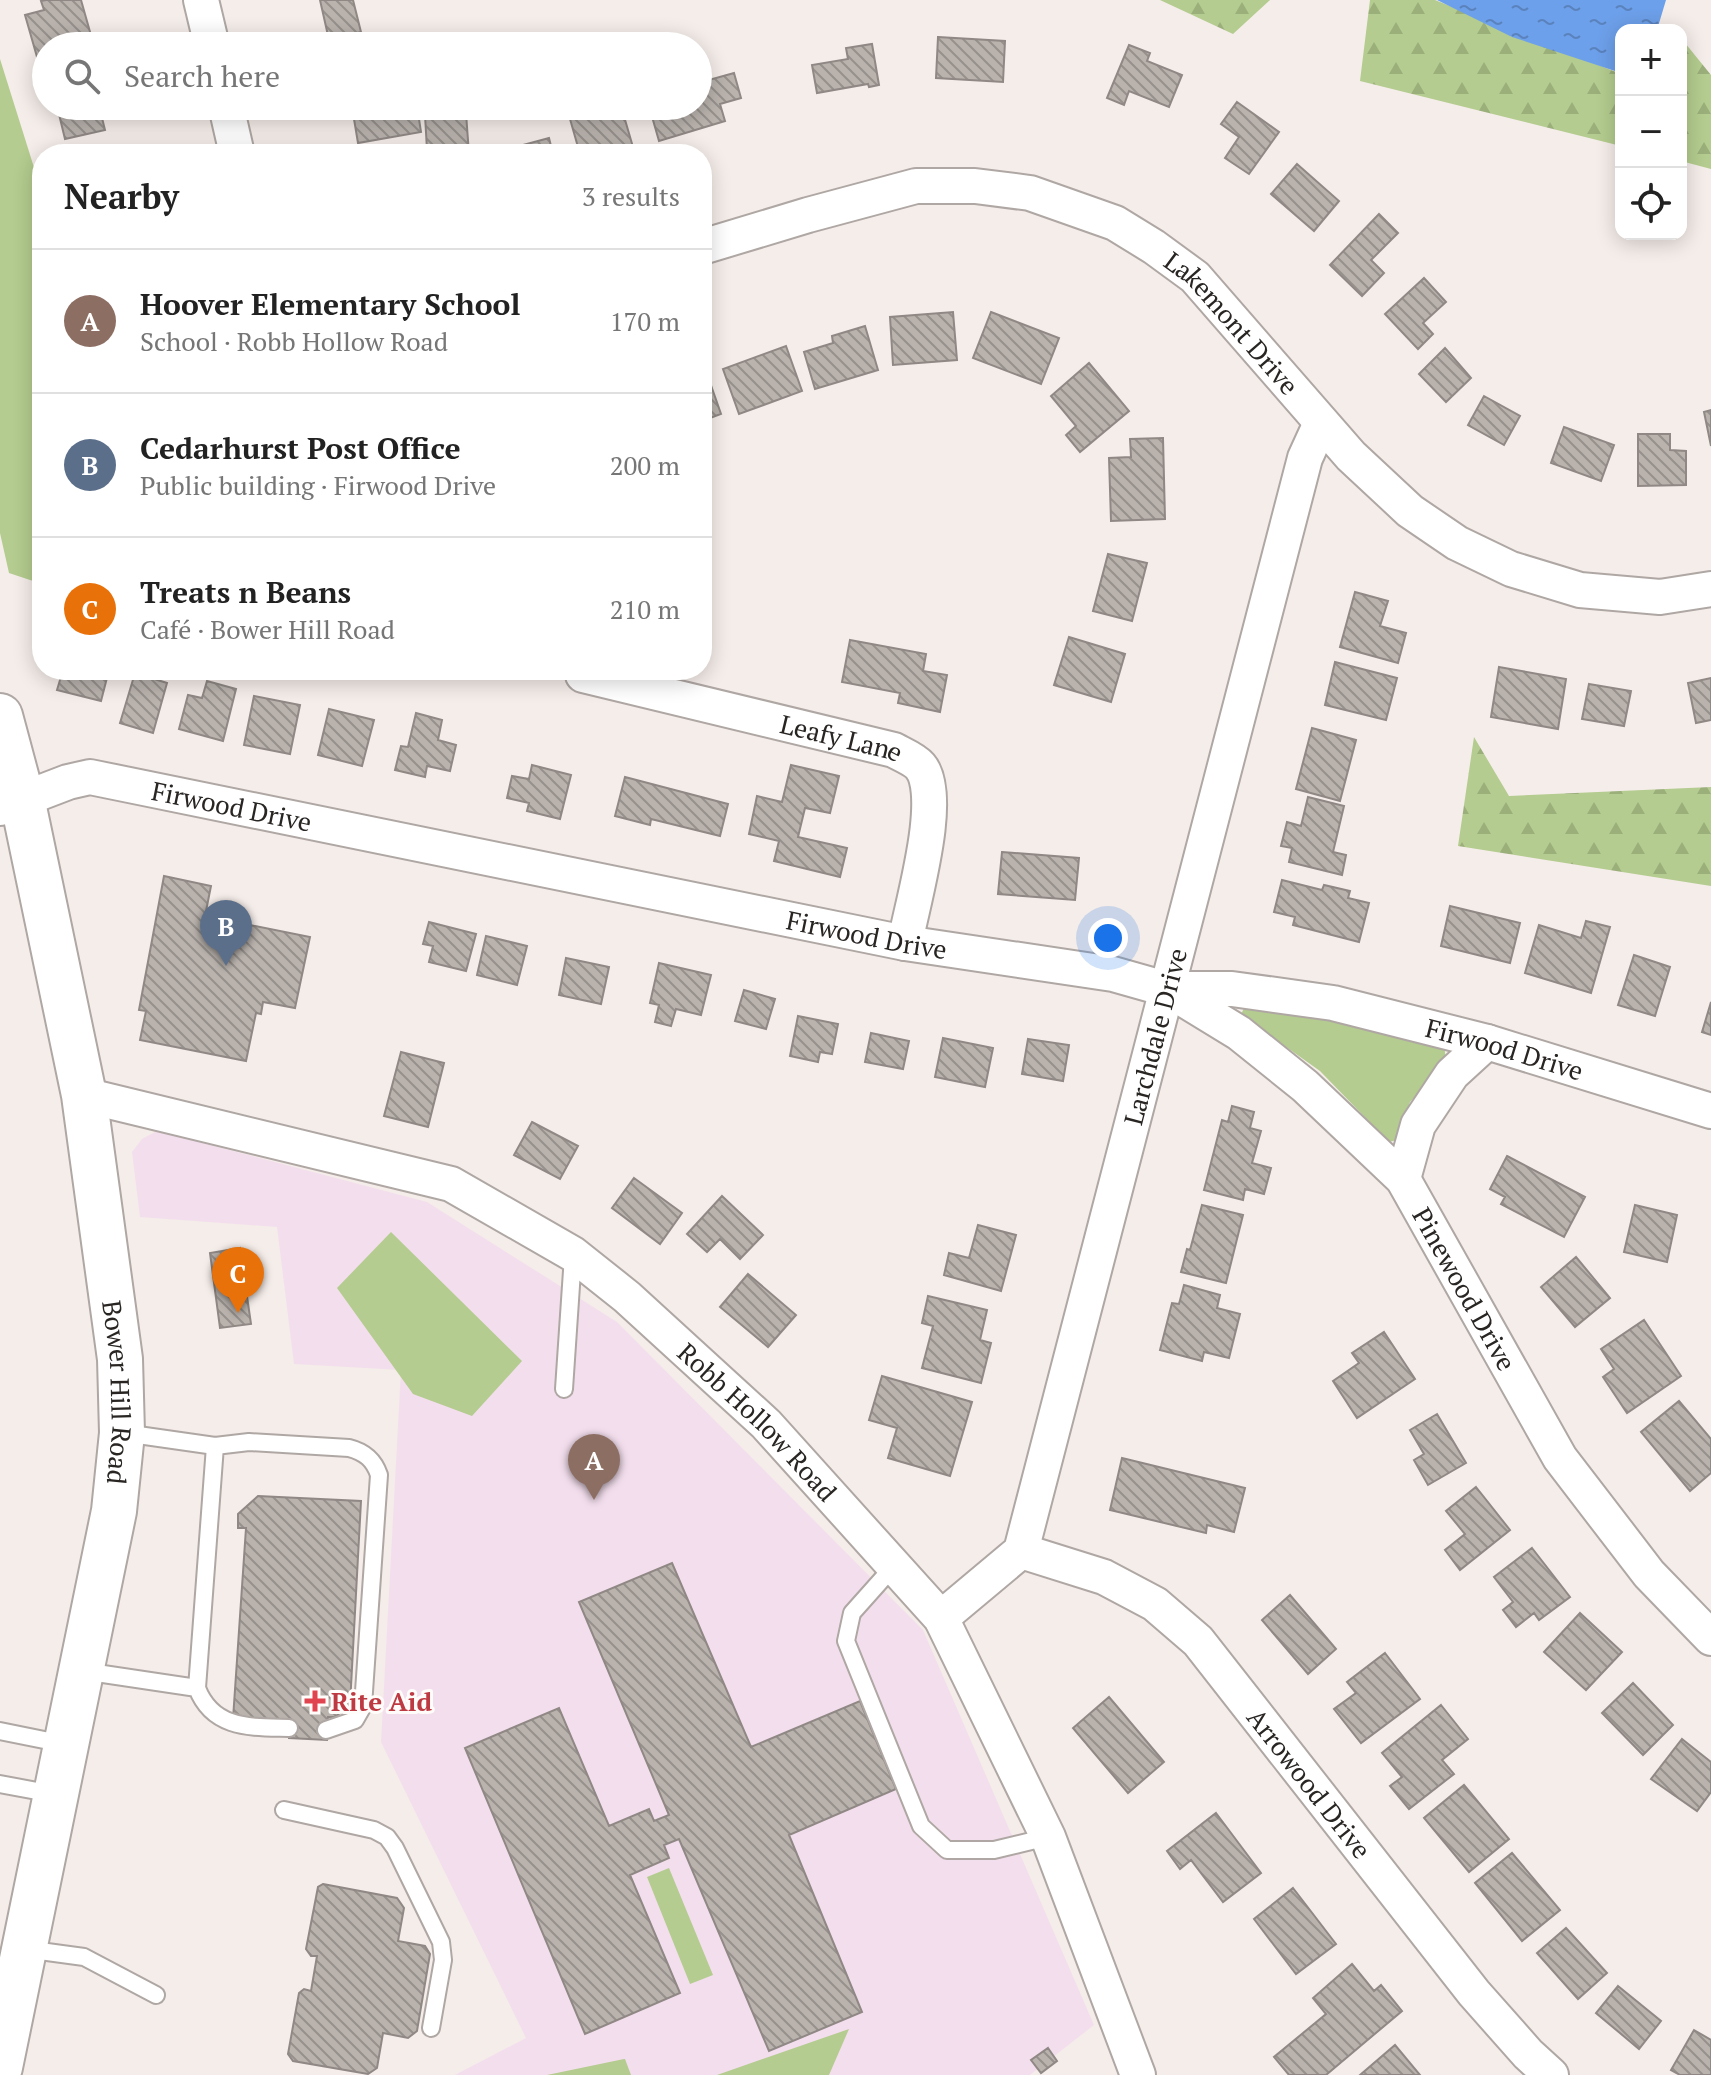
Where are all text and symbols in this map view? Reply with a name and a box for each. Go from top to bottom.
map controls [1615,24,1687,240]
button: + [1615,24,1687,96]
search box [32,32,712,120]
icon: search [60,54,104,98]
text: Search here [124,56,280,96]
button: − [1615,96,1687,168]
button: locate [1615,168,1687,240]
text: Nearby [64,174,179,219]
text: 3 results [582,179,680,213]
street label: Lakemont Drive [1158,243,1307,401]
text: Hoover Elementary School [140,284,520,324]
text: A [81,304,99,338]
text: 170 m [610,304,680,338]
text: School · Robb Hollow Road [140,324,448,358]
text: Cedarhurst Post Office [140,428,461,468]
text: B [82,448,98,482]
text: 200 m [610,448,680,482]
text: Public building · Firwood Drive [140,468,496,502]
text: Treats n Beans [140,572,351,612]
text: C [82,592,98,626]
text: 210 m [610,592,680,626]
text: Café · Bower Hill Road [140,612,395,646]
street label: Leafy Lane [777,706,909,769]
street label: Firwood Drive [149,773,315,839]
pin: B [200,900,252,966]
street label: Firwood Drive [784,902,949,966]
your location [1088,918,1128,958]
street label: Larchdale Drive [1115,944,1194,1129]
street label: Firwood Drive [1422,1010,1588,1088]
street label: Pinewood Drive [1405,1201,1524,1376]
pin: C [212,1247,264,1313]
street label: Bower Hill Road [95,1298,140,1486]
street label: Robb Hollow Road [671,1335,844,1508]
pin: A [568,1434,620,1500]
place label: Rite Aid [331,1684,432,1718]
marker: Rite Aid [306,1692,324,1710]
street label: Arrowood Drive [1240,1701,1379,1865]

